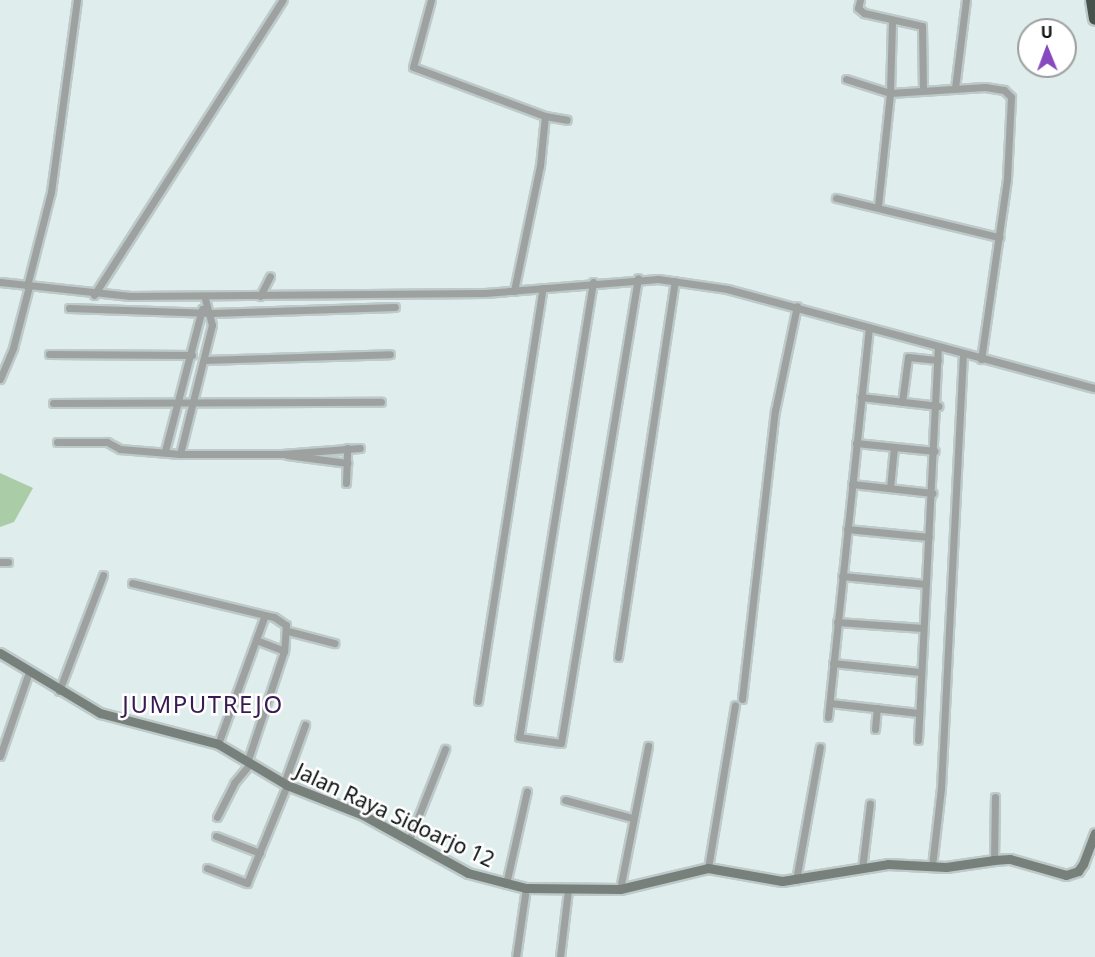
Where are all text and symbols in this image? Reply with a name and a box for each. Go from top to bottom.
north arrow [1017,18,1077,78]
text: U [1040,21,1053,43]
district label: JUMPUTREJO [122,690,284,718]
street label: Jalan Raya Sidoarjo 12 [292,758,498,872]

